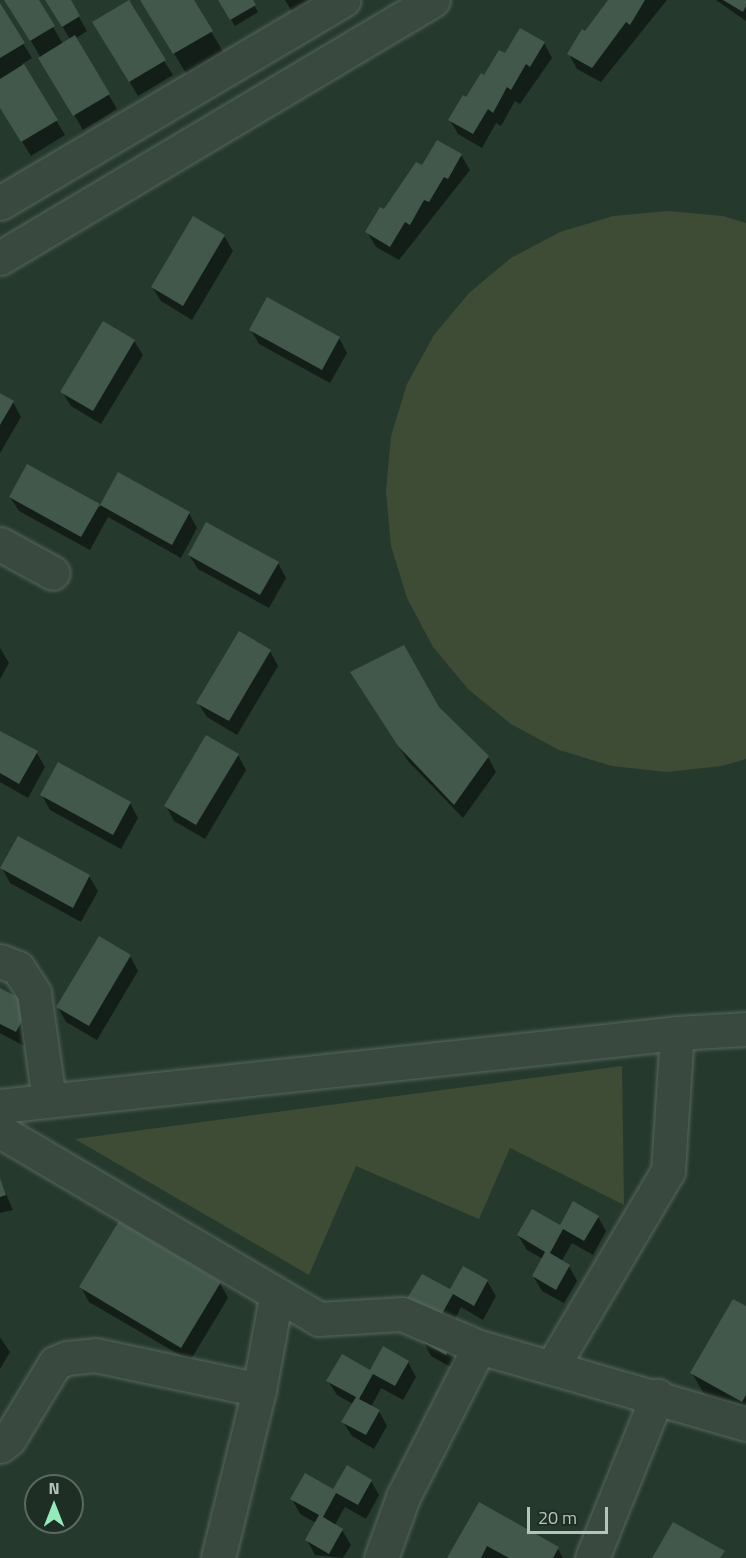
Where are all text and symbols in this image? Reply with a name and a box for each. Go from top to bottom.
north arrow [24,1474,84,1534]
text: N [48,1476,60,1500]
scale bar [530,1495,611,1533]
text: 20 m [538,1504,577,1531]

